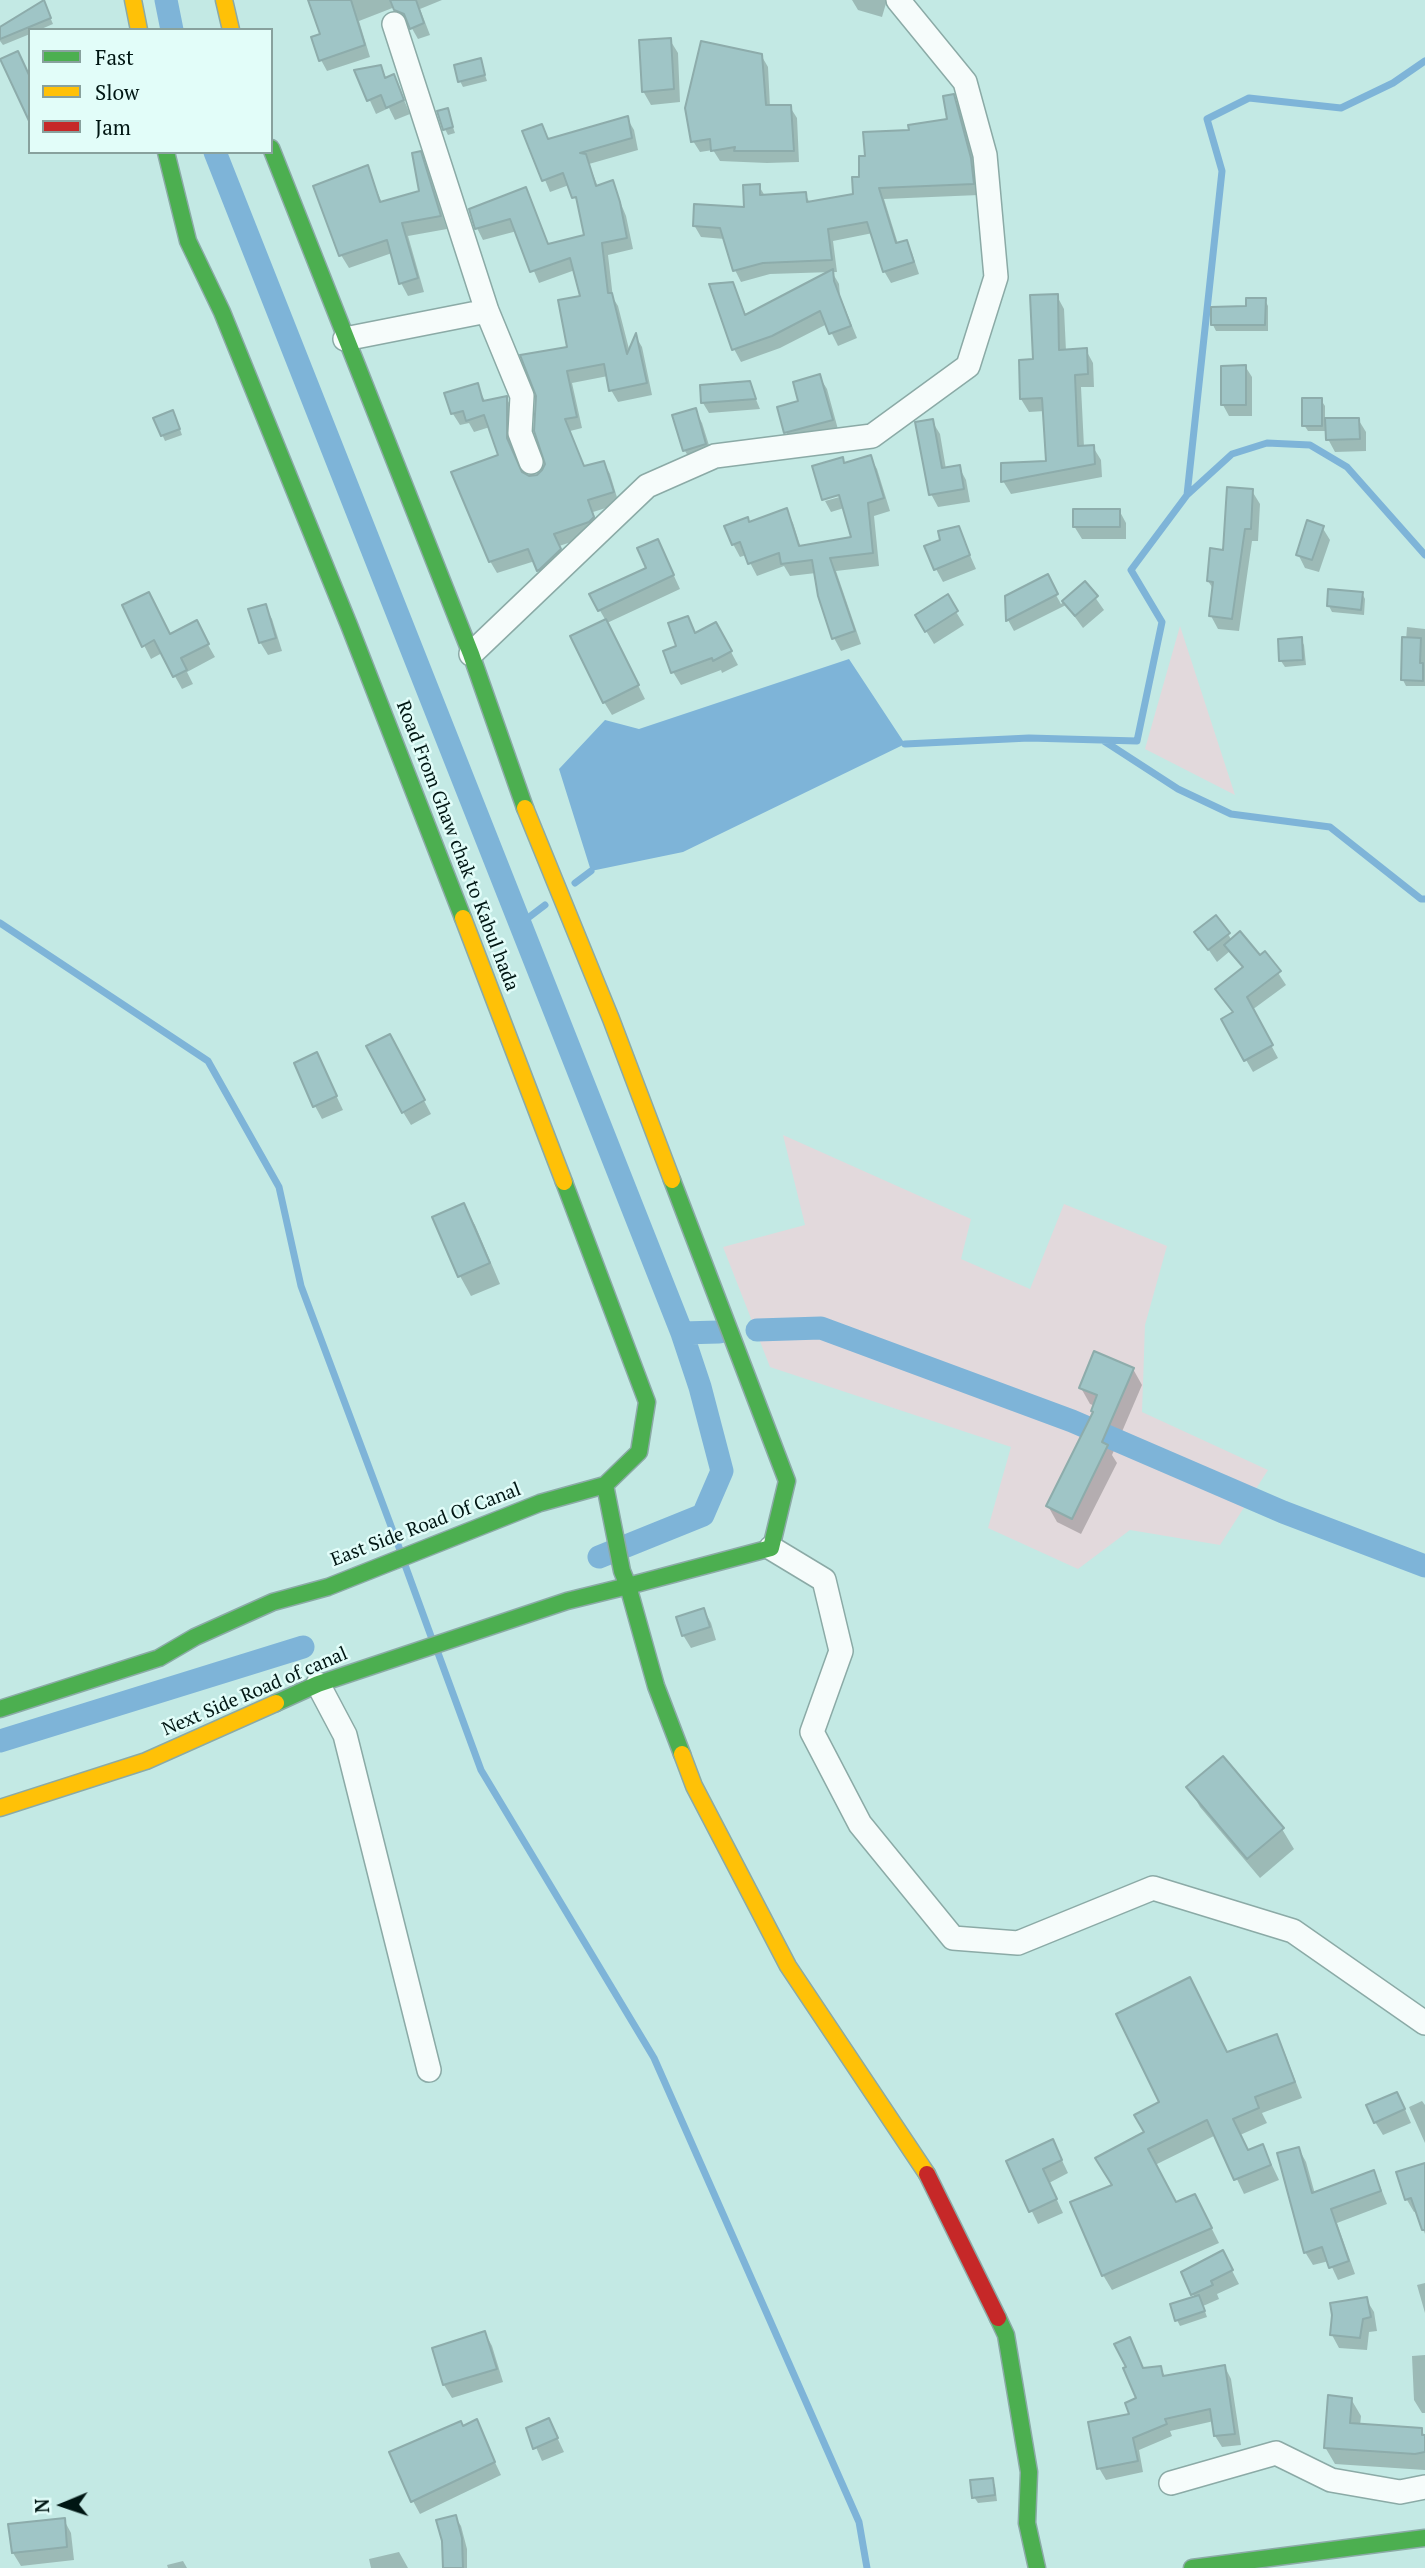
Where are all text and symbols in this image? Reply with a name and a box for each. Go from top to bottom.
legend [28,28,273,154]
text: Fast [95,43,134,71]
text: Slow [95,78,139,106]
text: Jam [95,113,131,141]
street label: Road From Ghaw chak to Kabul hada [391,698,523,994]
street label: East Side Road Of Canal [328,1478,524,1572]
street label: Next Side Road of canal [159,1643,351,1741]
north arrow [28,2470,98,2540]
text: N [29,2498,54,2513]

